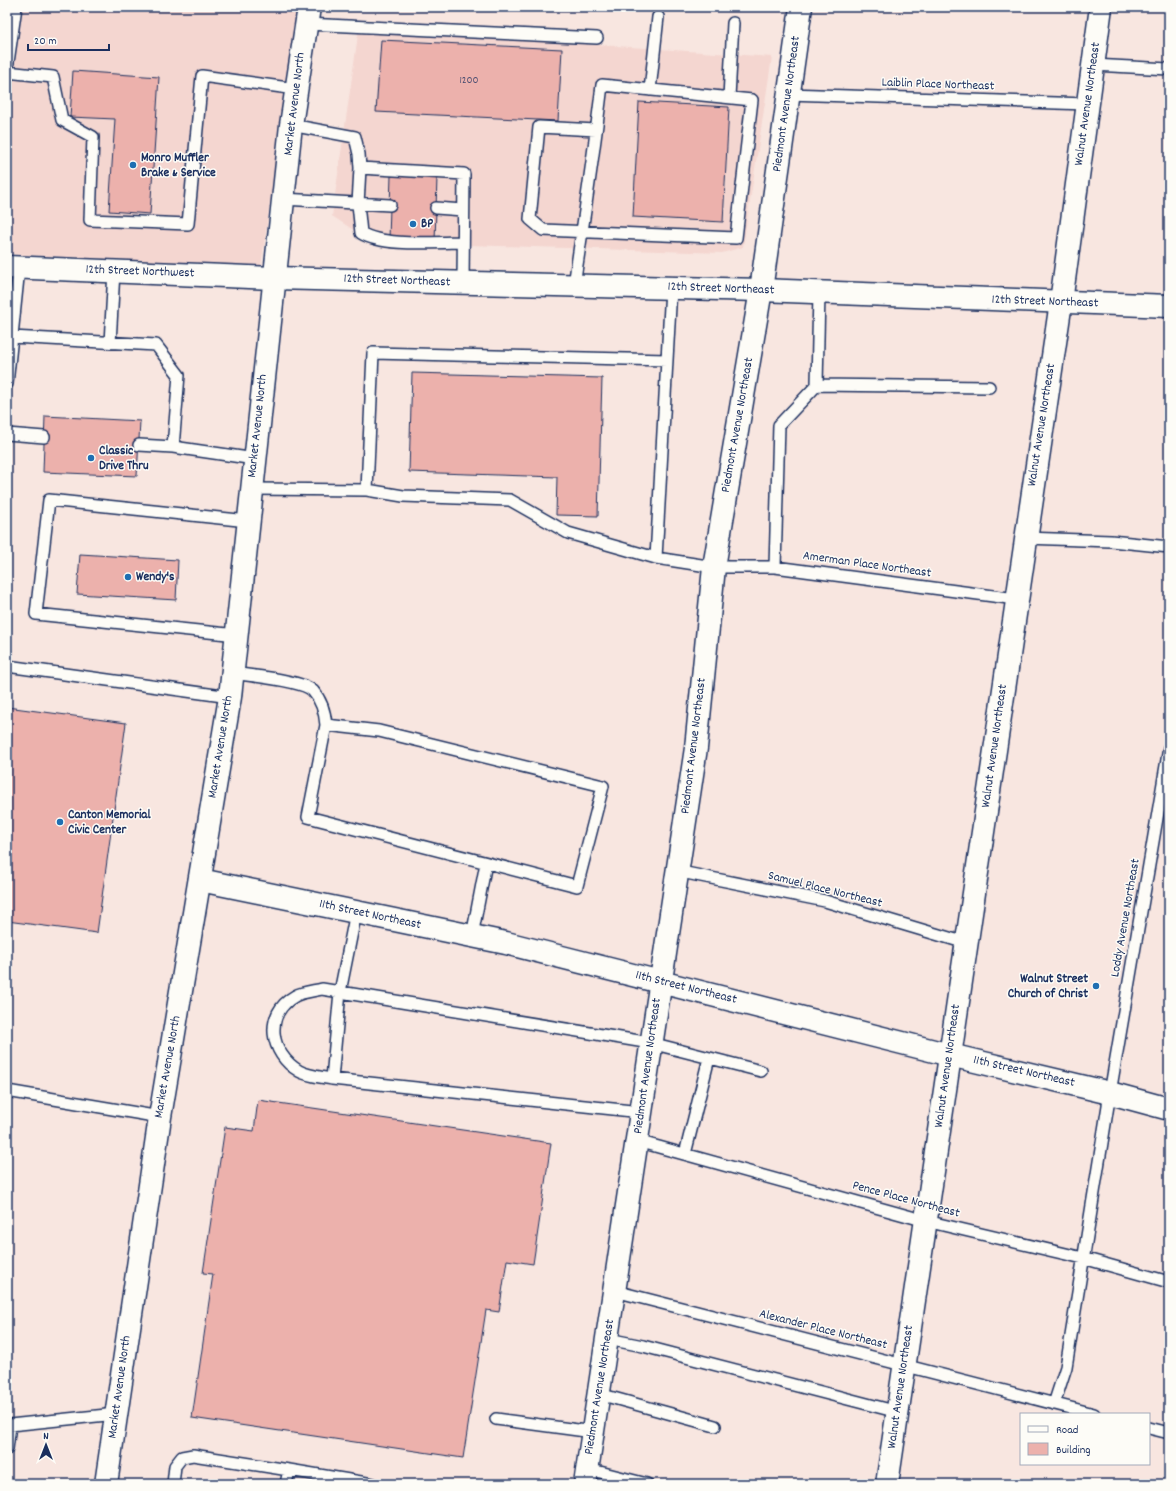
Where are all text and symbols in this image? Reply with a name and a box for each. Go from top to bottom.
scale bar [28,26,109,52]
text: 20 m [34,33,57,50]
street label: Piedmont Avenue Northeast [768,35,806,173]
street label: Walnut Avenue Northeast [1070,41,1106,167]
street label: Market Avenue North [279,51,311,157]
house number: 1200 [459,73,479,89]
street label: Laiblin Place Northeast [881,74,995,96]
place label: Monro Muffler Brake & Service [141,149,216,183]
marker: Monro Muffler Brake & Service [128,160,138,170]
place label: BP [421,215,433,234]
marker: BP [408,219,418,229]
street label: 12th Street Northwest [85,261,195,283]
street label: 12th Street Northeast [343,270,451,292]
street label: 12th Street Northeast [667,278,775,300]
street label: 12th Street Northeast [991,291,1099,313]
street label: Piedmont Avenue Northeast [717,356,759,494]
street label: Walnut Avenue Northeast [1023,362,1061,488]
street label: Market Avenue North [243,373,273,479]
place label: Classic Drive Thru [99,442,149,476]
marker: Classic Drive Thru [86,453,96,463]
street label: Amerman Place Northeast [802,547,933,583]
place label: Wendy's [136,568,175,587]
marker: Wendy's [123,572,133,582]
street label: Piedmont Avenue Northeast [676,677,712,815]
street label: Walnut Avenue Northeast [977,683,1013,809]
street label: Market Avenue North [204,694,238,800]
place label: Canton Memorial Civic Center [68,806,151,840]
marker: Canton Memorial Civic Center [55,817,65,827]
street label: Loddy Avenue Northeast [1106,857,1146,979]
street label: Samuel Place Northeast [766,867,884,913]
street label: 11th Street Northeast [317,895,423,935]
street label: 11th Street Northeast [633,966,739,1010]
place label: Walnut Street Church of Christ [1008,970,1088,1004]
marker: Walnut Street Church of Christ [1091,981,1101,991]
street label: Piedmont Avenue Northeast [629,997,667,1135]
street label: Walnut Avenue Northeast [930,1003,966,1129]
street label: Market Avenue North [150,1014,186,1120]
street label: 11th Street Northeast [971,1051,1077,1093]
street label: Pence Place Northeast [850,1177,962,1224]
street label: Alexander Place Northeast [757,1305,889,1355]
street label: Piedmont Avenue Northeast [580,1318,620,1456]
street label: Walnut Avenue Northeast [883,1324,919,1450]
street label: Market Avenue North [103,1334,137,1440]
legend [1020,1413,1150,1465]
text: Road [1056,1422,1078,1439]
north arrow [26,1425,66,1465]
text: N [43,1429,49,1445]
text: Building [1056,1442,1091,1459]

